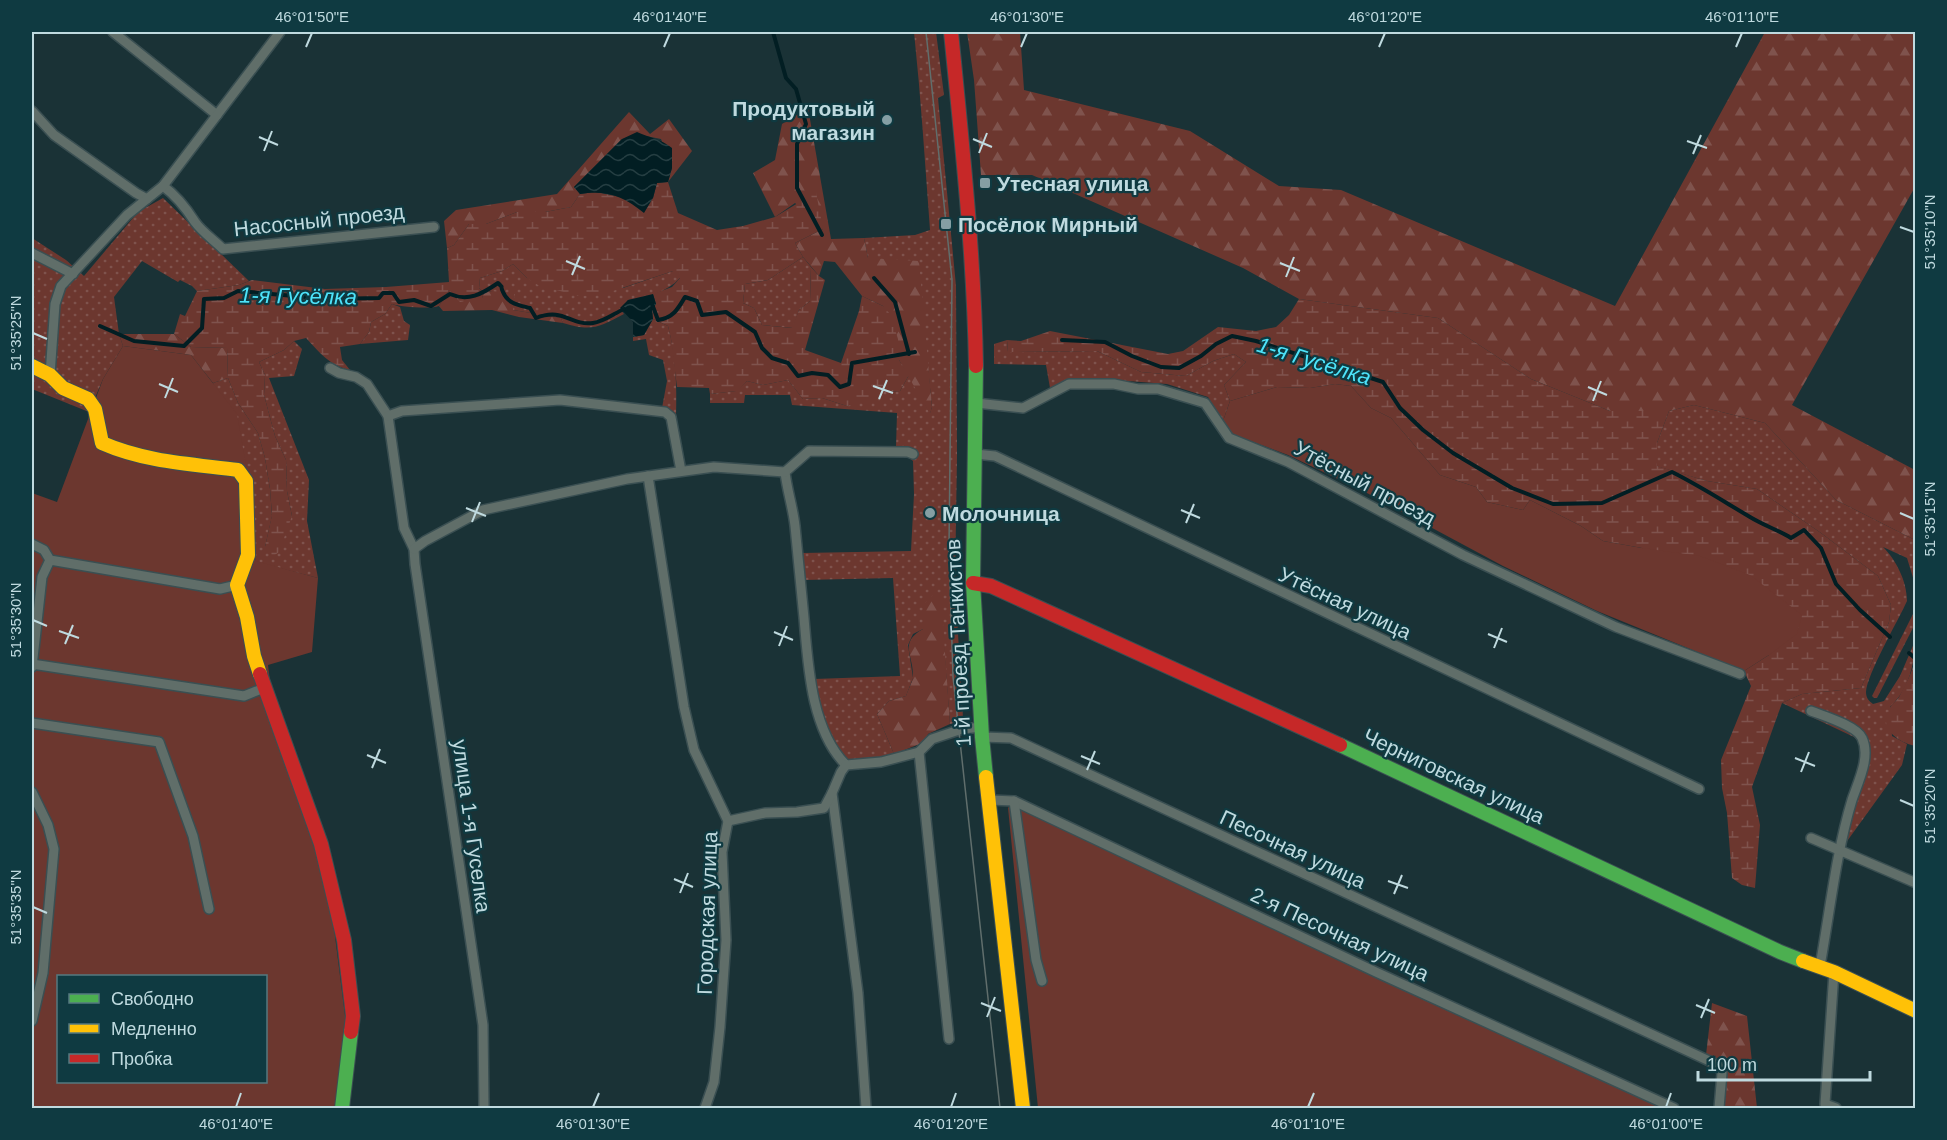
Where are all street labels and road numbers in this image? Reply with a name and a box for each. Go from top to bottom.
street label: Насосный проезд [233,200,405,240]
street label: Утёсный проезд [1290,436,1440,530]
street label: 1-й проезд Танкистов [941,538,975,748]
street label: Утёсная улица [1275,562,1415,644]
street label: Черниговская улица [1360,724,1549,828]
street label: улица 1-я Гуселка [448,738,496,914]
street label: Песочная улица [1217,805,1370,893]
street label: Городская улица [693,831,721,995]
street label: 2-я Песочная улица [1247,883,1433,985]

